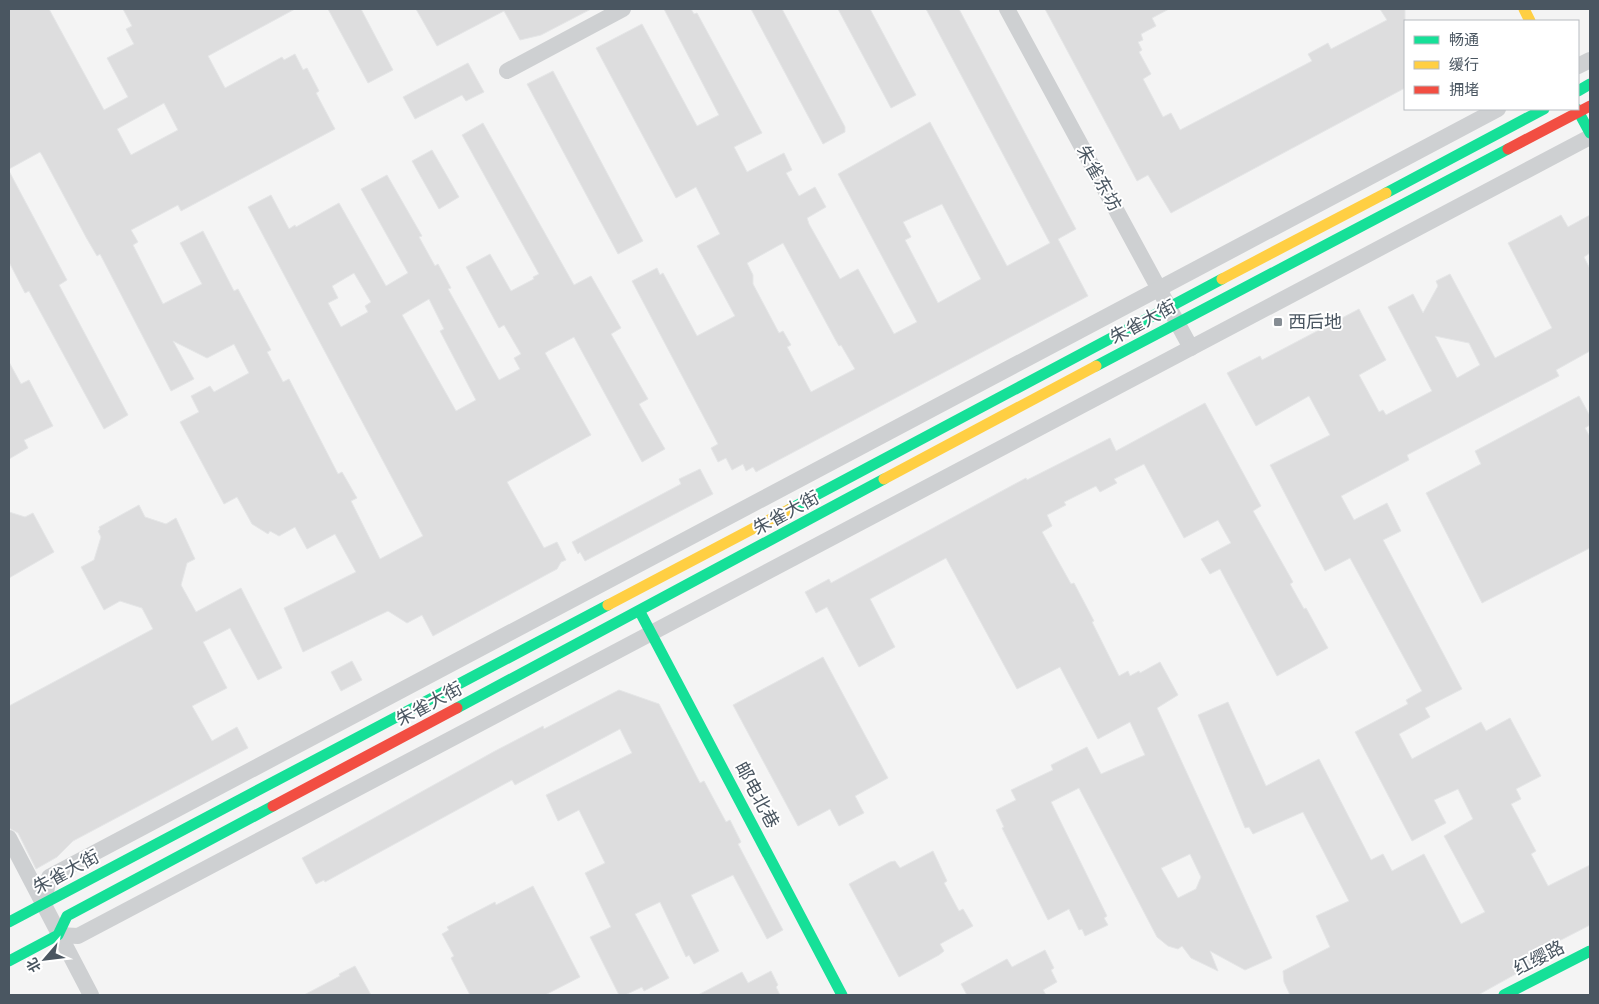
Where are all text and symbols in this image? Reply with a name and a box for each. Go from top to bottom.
legend [1404,20,1579,110]
text: 畅通 [1449,31,1479,49]
text: 缓行 [1449,56,1479,74]
text: 拥堵 [1449,81,1479,99]
street label: 朱雀东坊 [1072,141,1126,215]
street label: 朱雀大街 [1106,295,1180,349]
place label: 西后地 [1288,311,1342,333]
marker: 西后地 [1272,316,1284,328]
street label: 朱雀大街 [749,486,823,540]
street label: 朱雀大街 [392,677,466,731]
street label: 邮电北巷 [730,758,784,832]
street label: 朱雀大街 [29,845,103,899]
north arrow [20,934,70,984]
street label: 红缨路 [1510,936,1568,980]
text: 北 [23,955,45,975]

